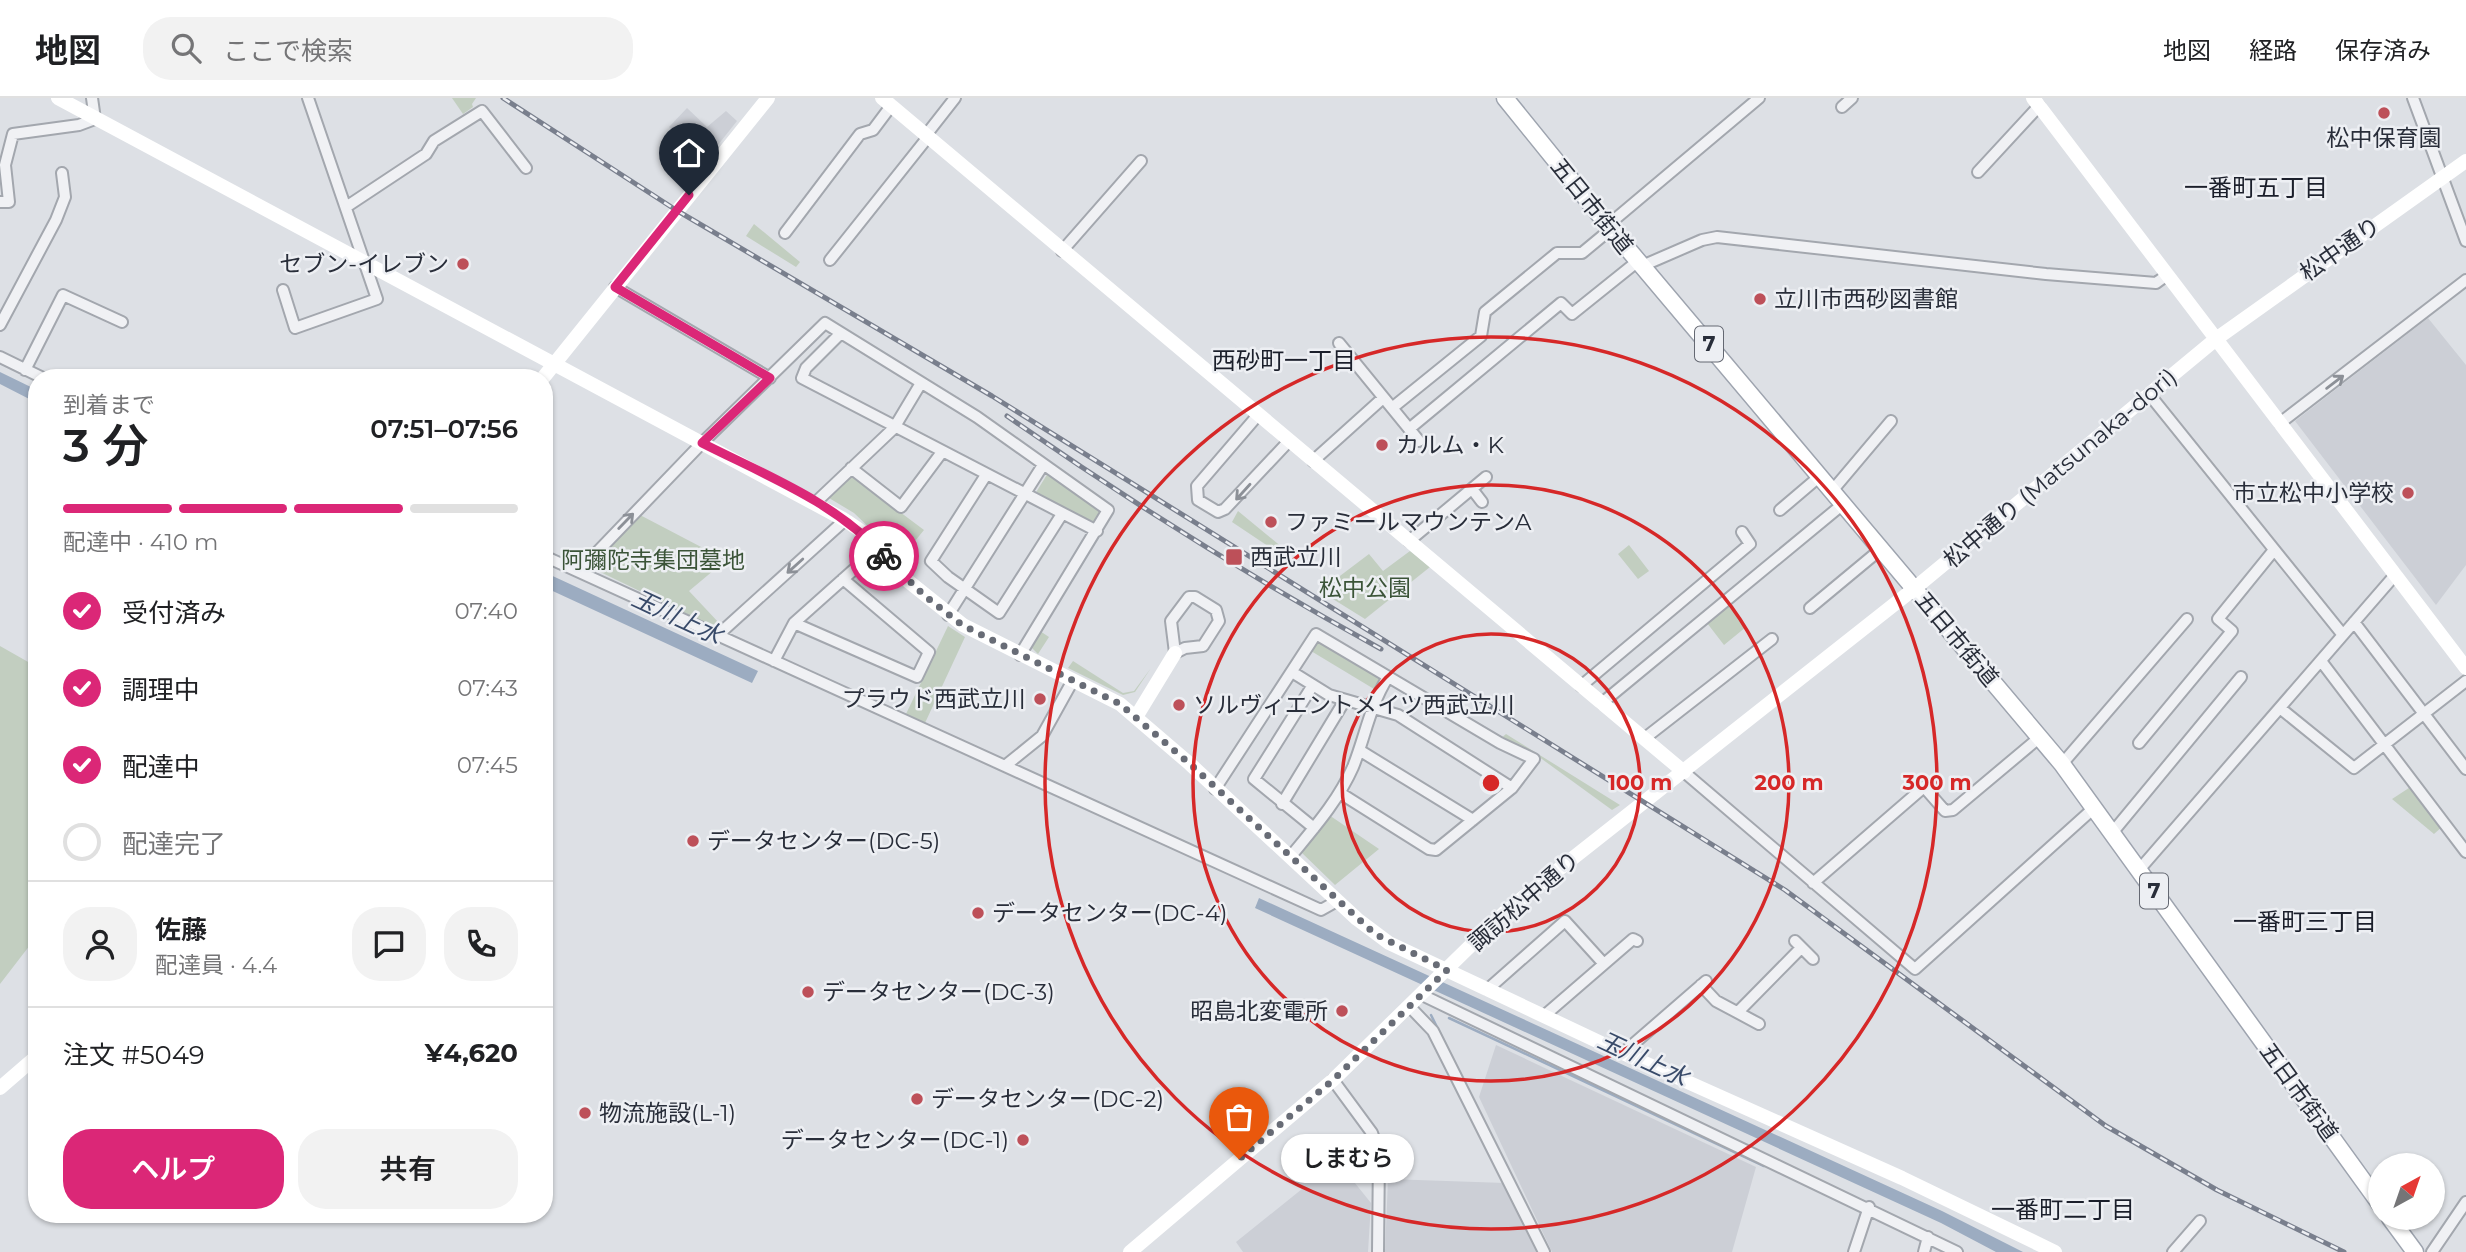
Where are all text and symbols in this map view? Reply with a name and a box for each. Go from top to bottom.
search box [143,17,633,80]
icon: search [167,29,205,67]
text: 地図 [35,30,101,70]
text: ここで検索 [223,35,353,67]
text: 地図 [2163,36,2211,65]
text: 経路 [2249,36,2297,65]
text: 保存済み [2335,36,2431,65]
marker: 松中保育園 [2376,105,2392,121]
pin [659,123,719,195]
place label: 松中保育園 [2327,124,2442,152]
icon: home [670,134,708,172]
street label: 五日市街道 [1545,153,1639,259]
district label: 一番町五丁目 [2184,173,2328,202]
street label: 松中通り [2294,211,2386,287]
place label: セブン-イレブン [279,250,449,278]
marker: セブン-イレブン [455,256,471,272]
place label: 立川市西砂図書館 [1774,285,1958,313]
marker: 立川市西砂図書館 [1752,291,1768,307]
road number: 7 [1695,327,1723,362]
district label: 西砂町一丁目 [1212,346,1356,375]
street label: 松中通り (Matsunaka-dori) [1938,362,2182,574]
one-way arrow [2325,374,2343,389]
text: 到着まで [63,391,155,419]
text: 07:51–07:56 [370,413,518,445]
text: 3 分 [63,417,148,474]
place label: カルム・K [1396,431,1505,459]
marker: カルム・K [1374,437,1390,453]
place label: 市立松中小学校 [2233,479,2394,507]
one-way arrow [1235,483,1251,501]
marker: 市立松中小学校 [2400,485,2416,501]
place label: ファミールマウンテンA [1285,508,1532,536]
one-way arrow [617,513,634,530]
marker: ファミールマウンテンA [1263,514,1279,530]
courier [849,521,919,591]
text: 配達中 · 410 m [63,528,218,556]
icon: bike [865,537,903,575]
place label: 西武立川 [1250,543,1342,571]
park label: 阿彌陀寺集団墓地 [561,546,745,574]
marker: 西武立川 [1224,547,1244,567]
one-way arrow [786,558,804,574]
park label: 松中公園 [1319,574,1411,602]
water label: 玉川上水 [628,583,730,651]
street label: 五日市街道 [1909,586,2005,692]
icon: check [63,592,101,630]
text: 受付済み [122,597,226,629]
text: 07:40 [455,597,518,625]
icon: check [63,669,101,707]
text: 調理中 [122,674,200,706]
text: 07:43 [457,674,518,702]
place label: プラウド西武立川 [842,685,1026,713]
marker: プラウド西武立川 [1032,691,1048,707]
place label: ソルヴィエントメイツ西武立川 [1193,691,1515,719]
marker: ソルヴィエントメイツ西武立川 [1171,697,1187,713]
icon: check [63,746,101,784]
text: 配達中 [122,751,200,783]
text: 07:45 [457,751,518,779]
text: 100 m [1608,770,1672,795]
text: 200 m [1755,770,1823,795]
text: 300 m [1902,770,1971,795]
centre of rings [1479,771,1503,795]
place label: データセンター(DC-5) [707,827,940,855]
text: 配達完了 [122,828,226,860]
marker: データセンター(DC-5) [685,833,701,849]
street label: 諏訪松中通り [1463,845,1585,957]
road number: 7 [2140,874,2168,908]
place label: データセンター(DC-4) [992,899,1228,927]
marker: データセンター(DC-4) [970,905,986,921]
button: person [63,907,137,981]
button: chat [352,907,426,981]
button: phone [444,907,518,981]
district label: 一番町三丁目 [2233,907,2377,936]
text: 佐藤 [155,914,207,946]
text: 配達員 · 4.4 [155,951,277,979]
place label: データセンター(DC-3) [822,978,1055,1006]
marker: データセンター(DC-3) [800,984,816,1000]
place label: 昭島北変電所 [1190,997,1328,1025]
marker: 昭島北変電所 [1334,1003,1350,1019]
water label: 玉川上水 [1594,1025,1696,1093]
text: ¥4,620 [425,1037,518,1069]
street label: 五日市街道 [2254,1037,2344,1147]
text: 注文 #5049 [63,1039,205,1071]
place label: データセンター(DC-2) [931,1085,1164,1113]
pin [1209,1087,1269,1159]
marker: データセンター(DC-2) [909,1091,925,1107]
icon: bag [1220,1098,1258,1136]
place label: 物流施設(L-1) [599,1099,736,1127]
marker: 物流施設(L-1) [577,1105,593,1121]
place label: データセンター(DC-1) [781,1126,1009,1154]
button: ヘルプ [63,1129,284,1209]
button: 共有 [298,1129,518,1209]
marker: データセンター(DC-1) [1015,1132,1031,1148]
callout: しまむら [1281,1134,1414,1184]
text: しまむら [1302,1144,1394,1172]
north arrow [2368,1153,2445,1230]
map controls [2368,1153,2445,1230]
district label: 一番町二丁目 [1991,1195,2135,1224]

